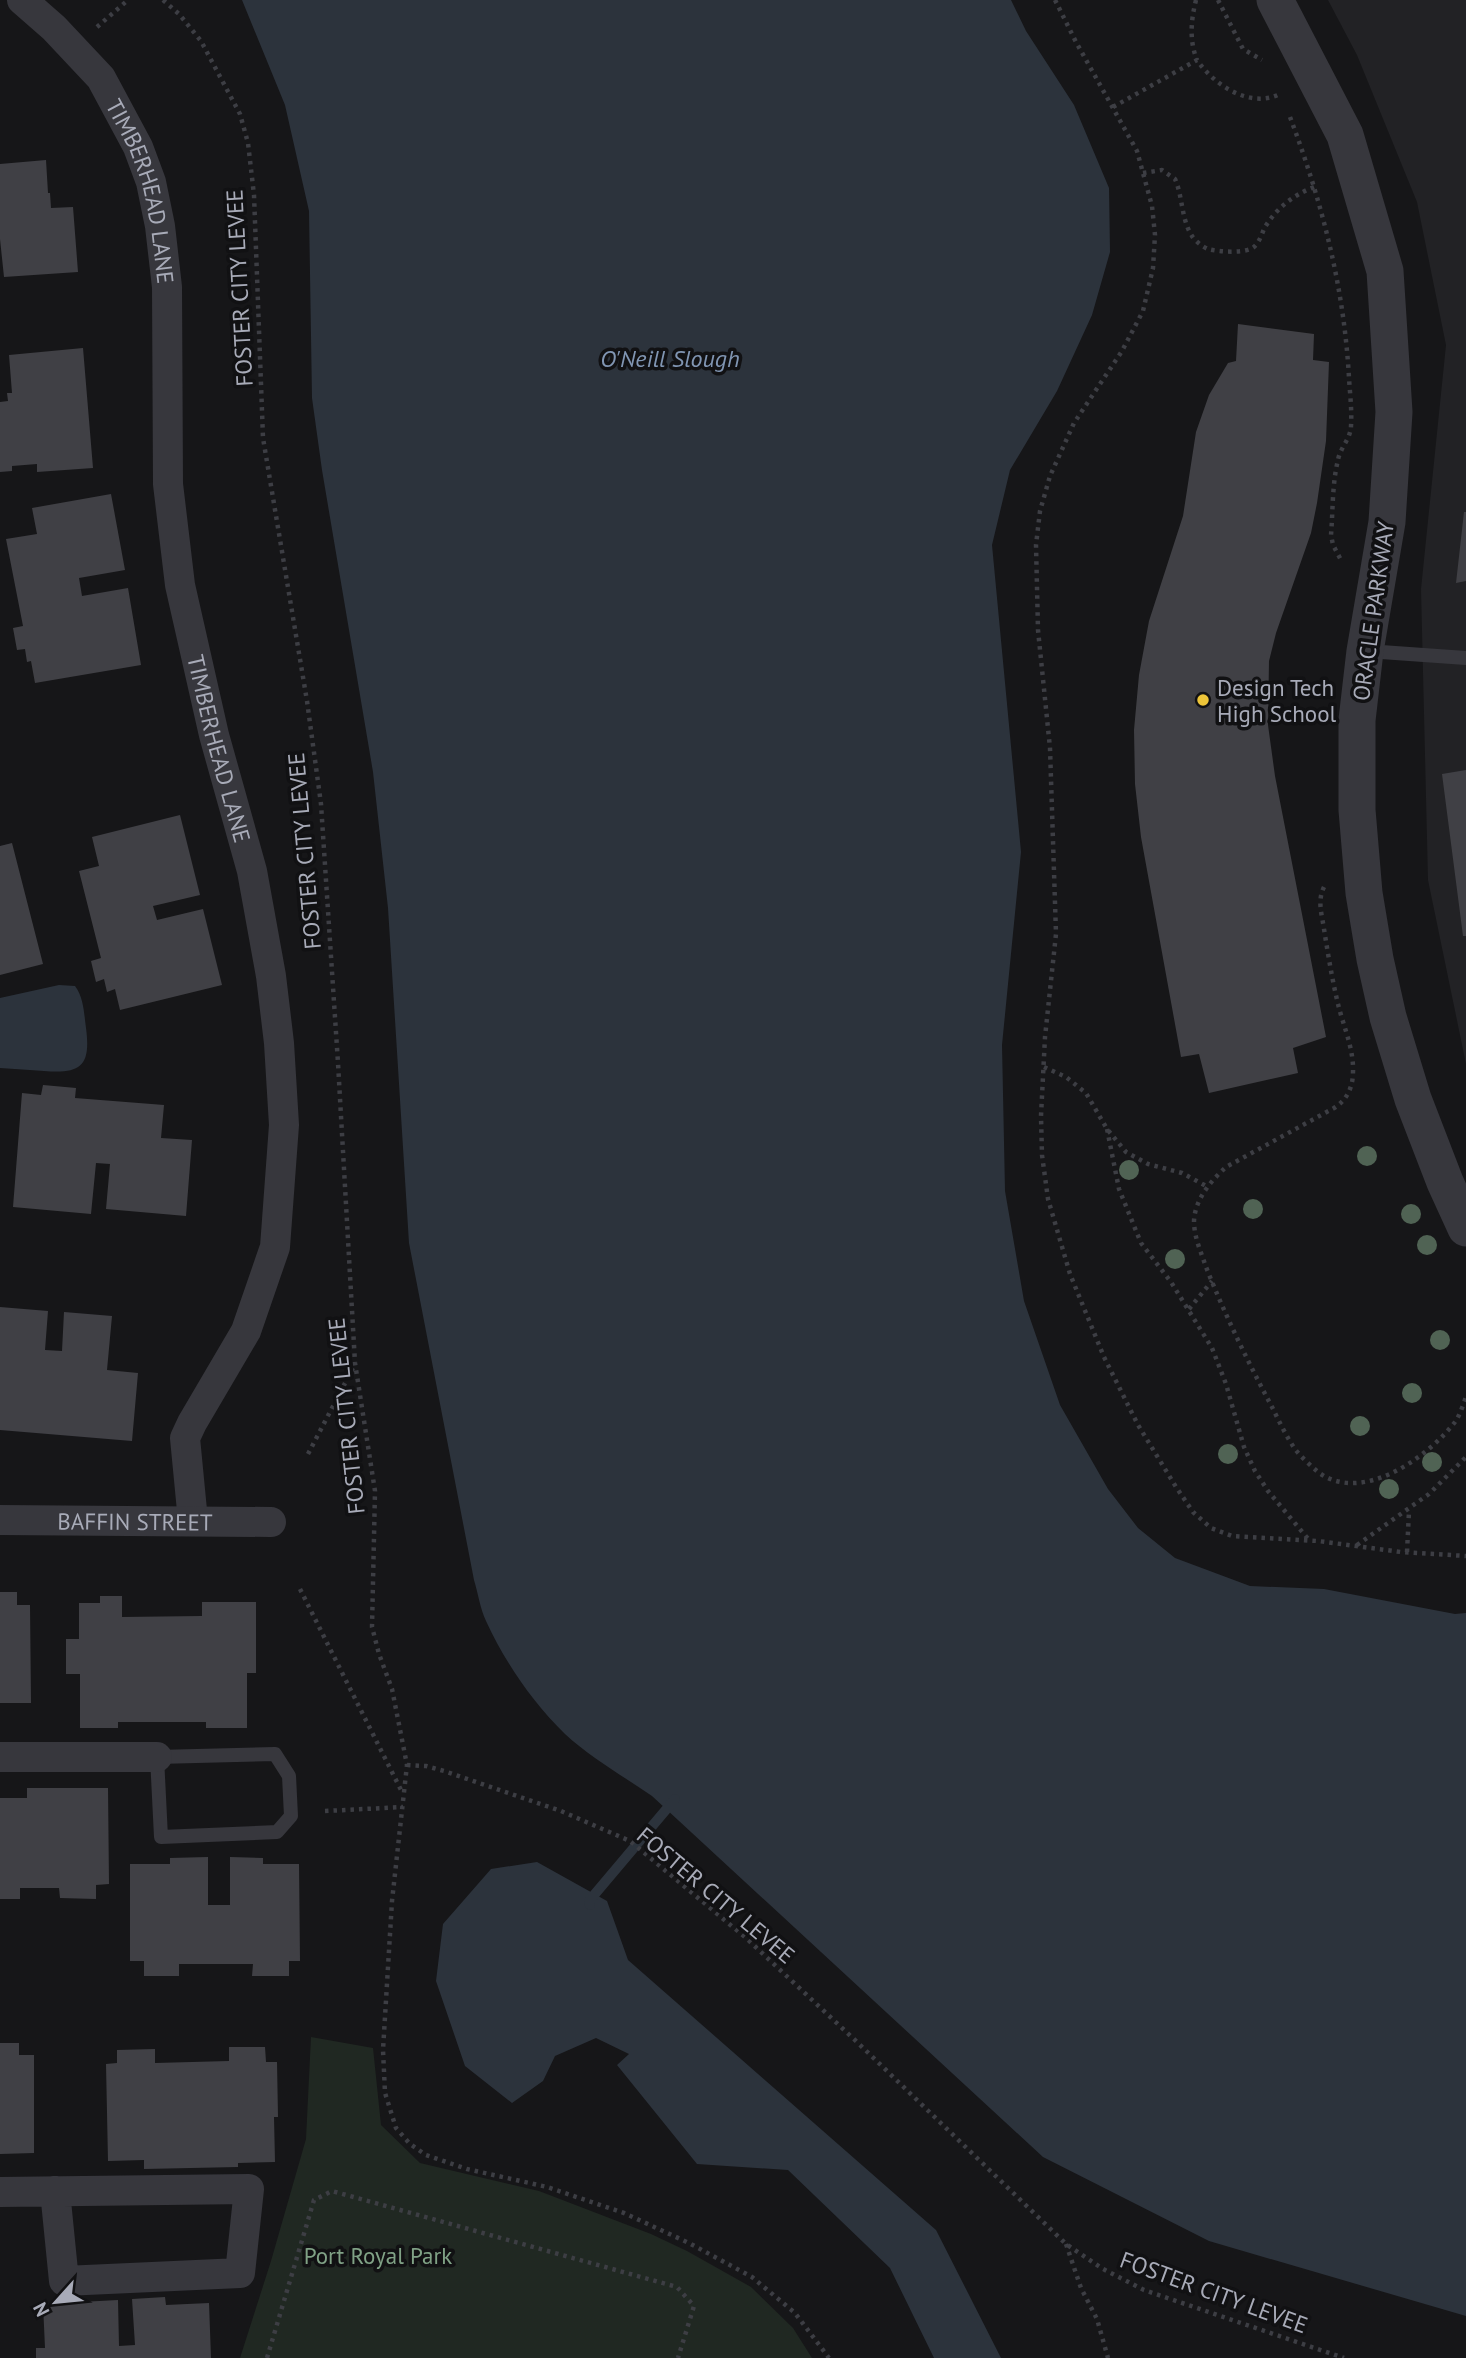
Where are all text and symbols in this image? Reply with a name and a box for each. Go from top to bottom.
street label: TIMBERHEAD LANE [100,94,181,285]
street label: FOSTER CITY LEVEE [219,189,259,387]
water label: O'Neill Slough [600,343,740,374]
street label: ORACLE PARKWAY [1346,519,1400,703]
street label: TIMBERHEAD LANE [182,652,258,846]
place label: Design Tech High School [1217,673,1337,728]
marker: Design Tech High School [1195,692,1211,708]
street label: FOSTER CITY LEVEE [281,751,327,951]
street label: FOSTER CITY LEVEE [321,1316,371,1516]
street label: BAFFIN STREET [57,1506,213,1536]
street label: FOSTER CITY LEVEE [631,1820,801,1970]
park label: Port Royal Park [304,2241,452,2270]
street label: FOSTER CITY LEVEE [1116,2245,1312,2339]
north arrow [21,2267,91,2337]
text: N [27,2299,54,2321]

